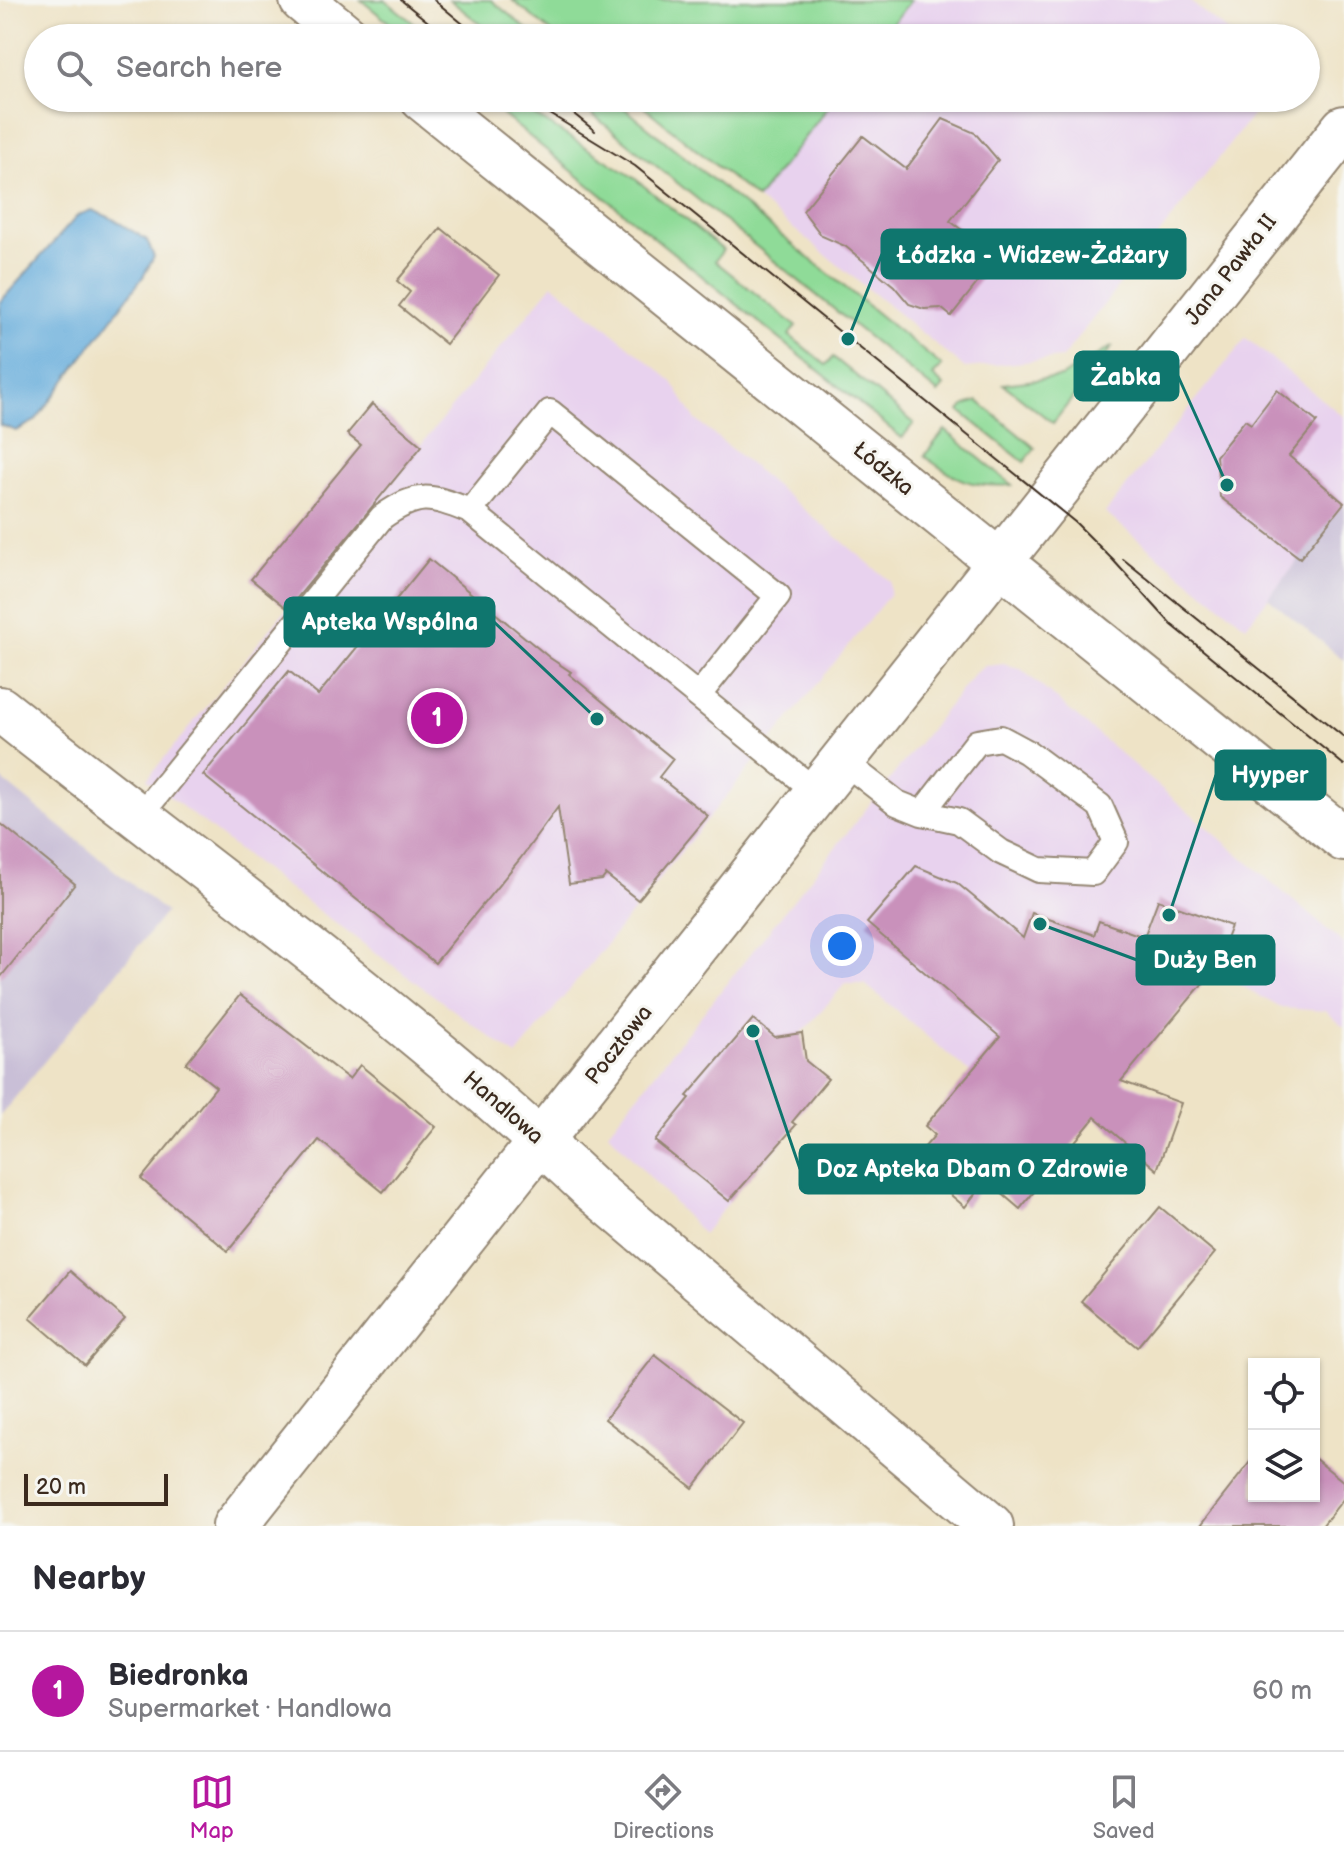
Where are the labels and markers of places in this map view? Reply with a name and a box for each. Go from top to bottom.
callout: Łódzka - Widzew-Żdżary [882,230,1185,278]
callout: Żabka [1075,352,1178,400]
callout: Apteka Wspólna [285,598,494,646]
pin: 1 [411,688,463,748]
callout: Hyyper [1216,751,1325,799]
callout: Duży Ben [1137,936,1274,984]
callout: Doz Apteka Dbam O Zdrowie [800,1145,1144,1193]

